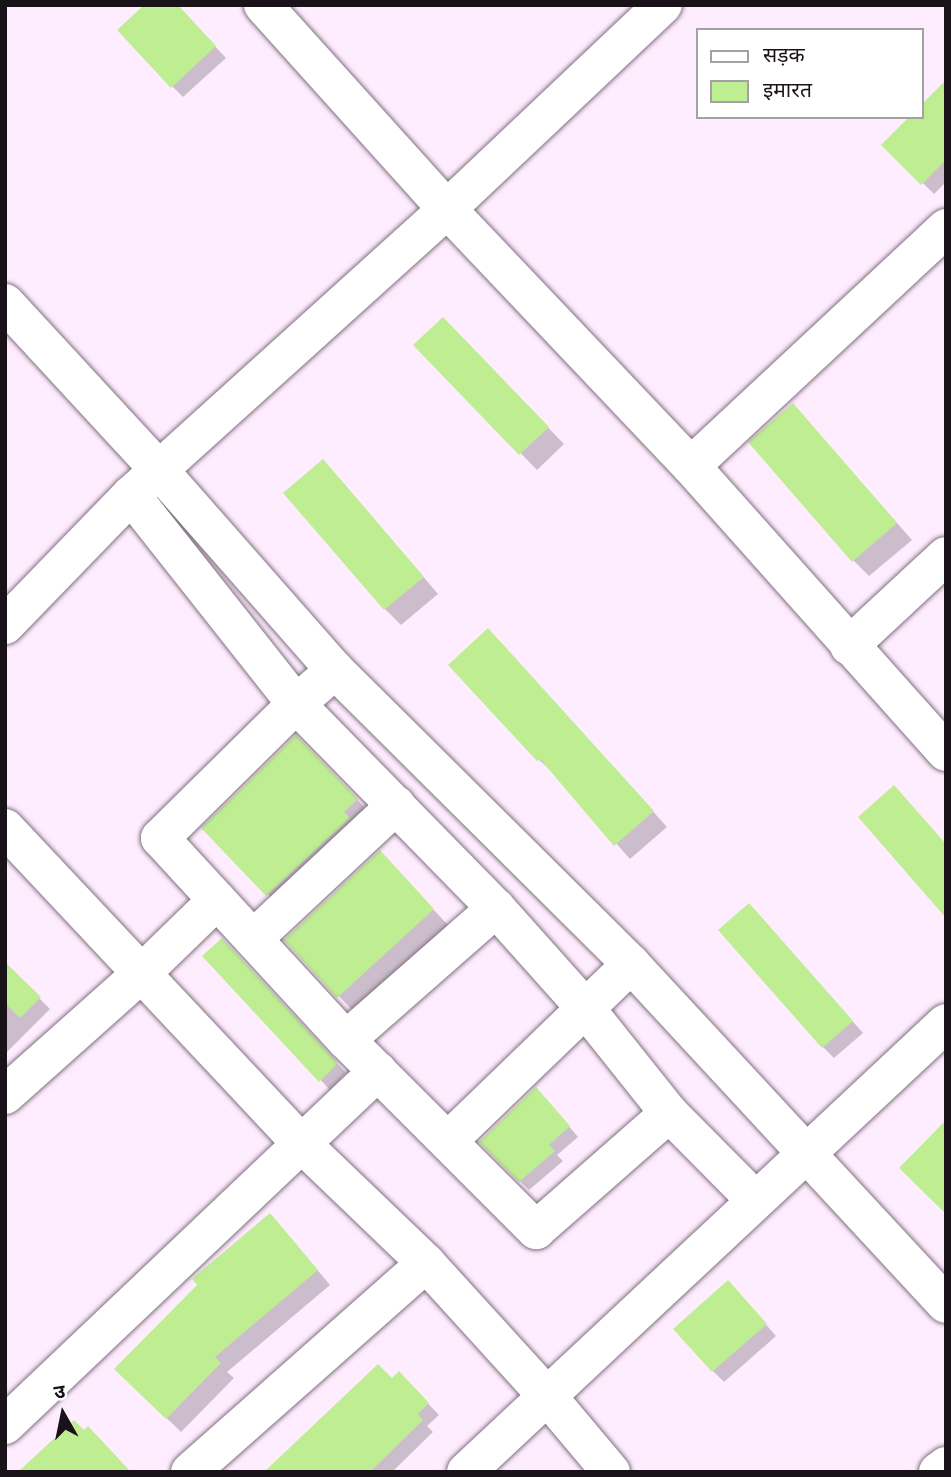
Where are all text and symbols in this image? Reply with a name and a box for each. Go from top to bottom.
legend [696,28,923,119]
text: सड़क [763,43,805,70]
text: इमारत [763,78,812,105]
north arrow [28,1379,98,1449]
text: उ [52,1381,67,1406]

